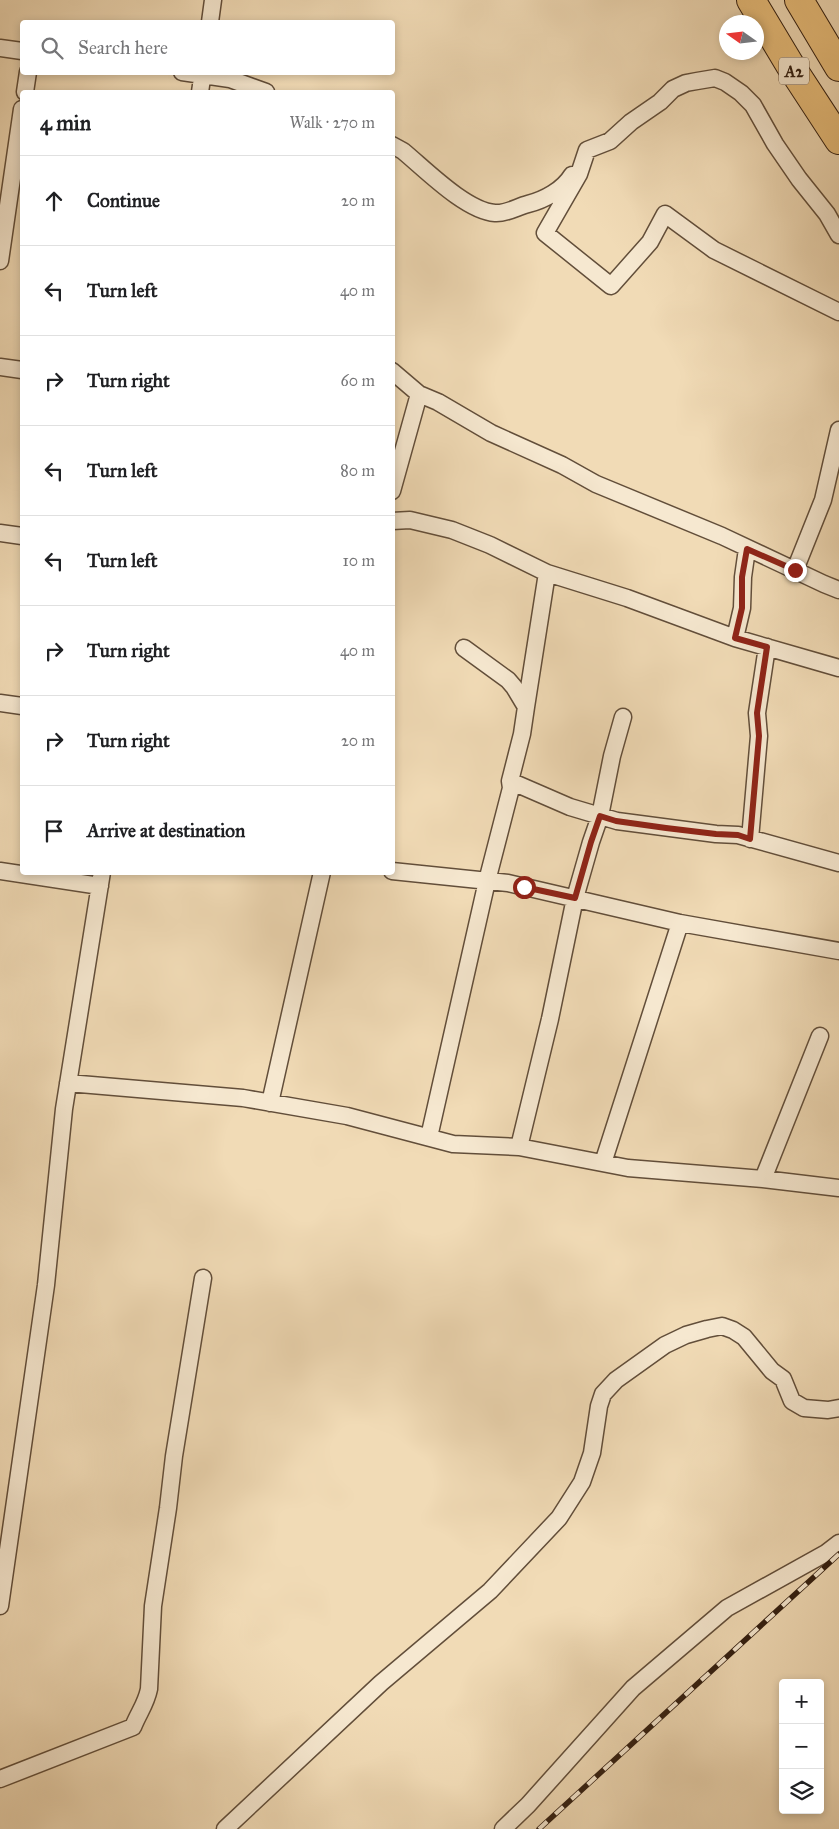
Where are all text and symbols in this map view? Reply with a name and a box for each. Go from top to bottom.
north arrow [719,15,764,60]
search box [20,20,395,75]
icon: search [38,34,66,62]
text: Search here [78,36,168,59]
road number: A2 [779,58,809,84]
text: 4 min [40,110,91,136]
text: Walk · 270 m [289,113,375,132]
icon: ahead [40,187,68,215]
text: Continue [87,189,160,212]
text: 20 m [341,191,375,210]
icon: left [40,277,68,305]
text: Turn left [87,279,157,302]
text: 40 m [340,281,375,300]
icon: right [40,367,68,395]
text: Turn right [87,369,170,392]
text: 60 m [341,371,375,390]
icon: left [40,457,68,485]
text: Turn left [87,459,157,482]
text: 80 m [340,461,375,480]
icon: left [40,547,68,575]
text: Turn left [87,549,157,572]
text: 10 m [343,551,375,570]
route end [784,559,807,582]
icon: right [40,637,68,665]
text: Turn right [87,639,170,662]
text: 40 m [340,641,375,660]
icon: right [40,727,68,755]
text: Turn right [87,729,170,752]
text: 20 m [341,731,375,750]
icon: arrive [40,817,68,845]
text: Arrive at destination [87,819,245,842]
route start [513,876,536,899]
map controls [779,1679,824,1814]
button: + [779,1679,824,1724]
button: − [779,1724,824,1769]
button: layers [779,1769,824,1814]

